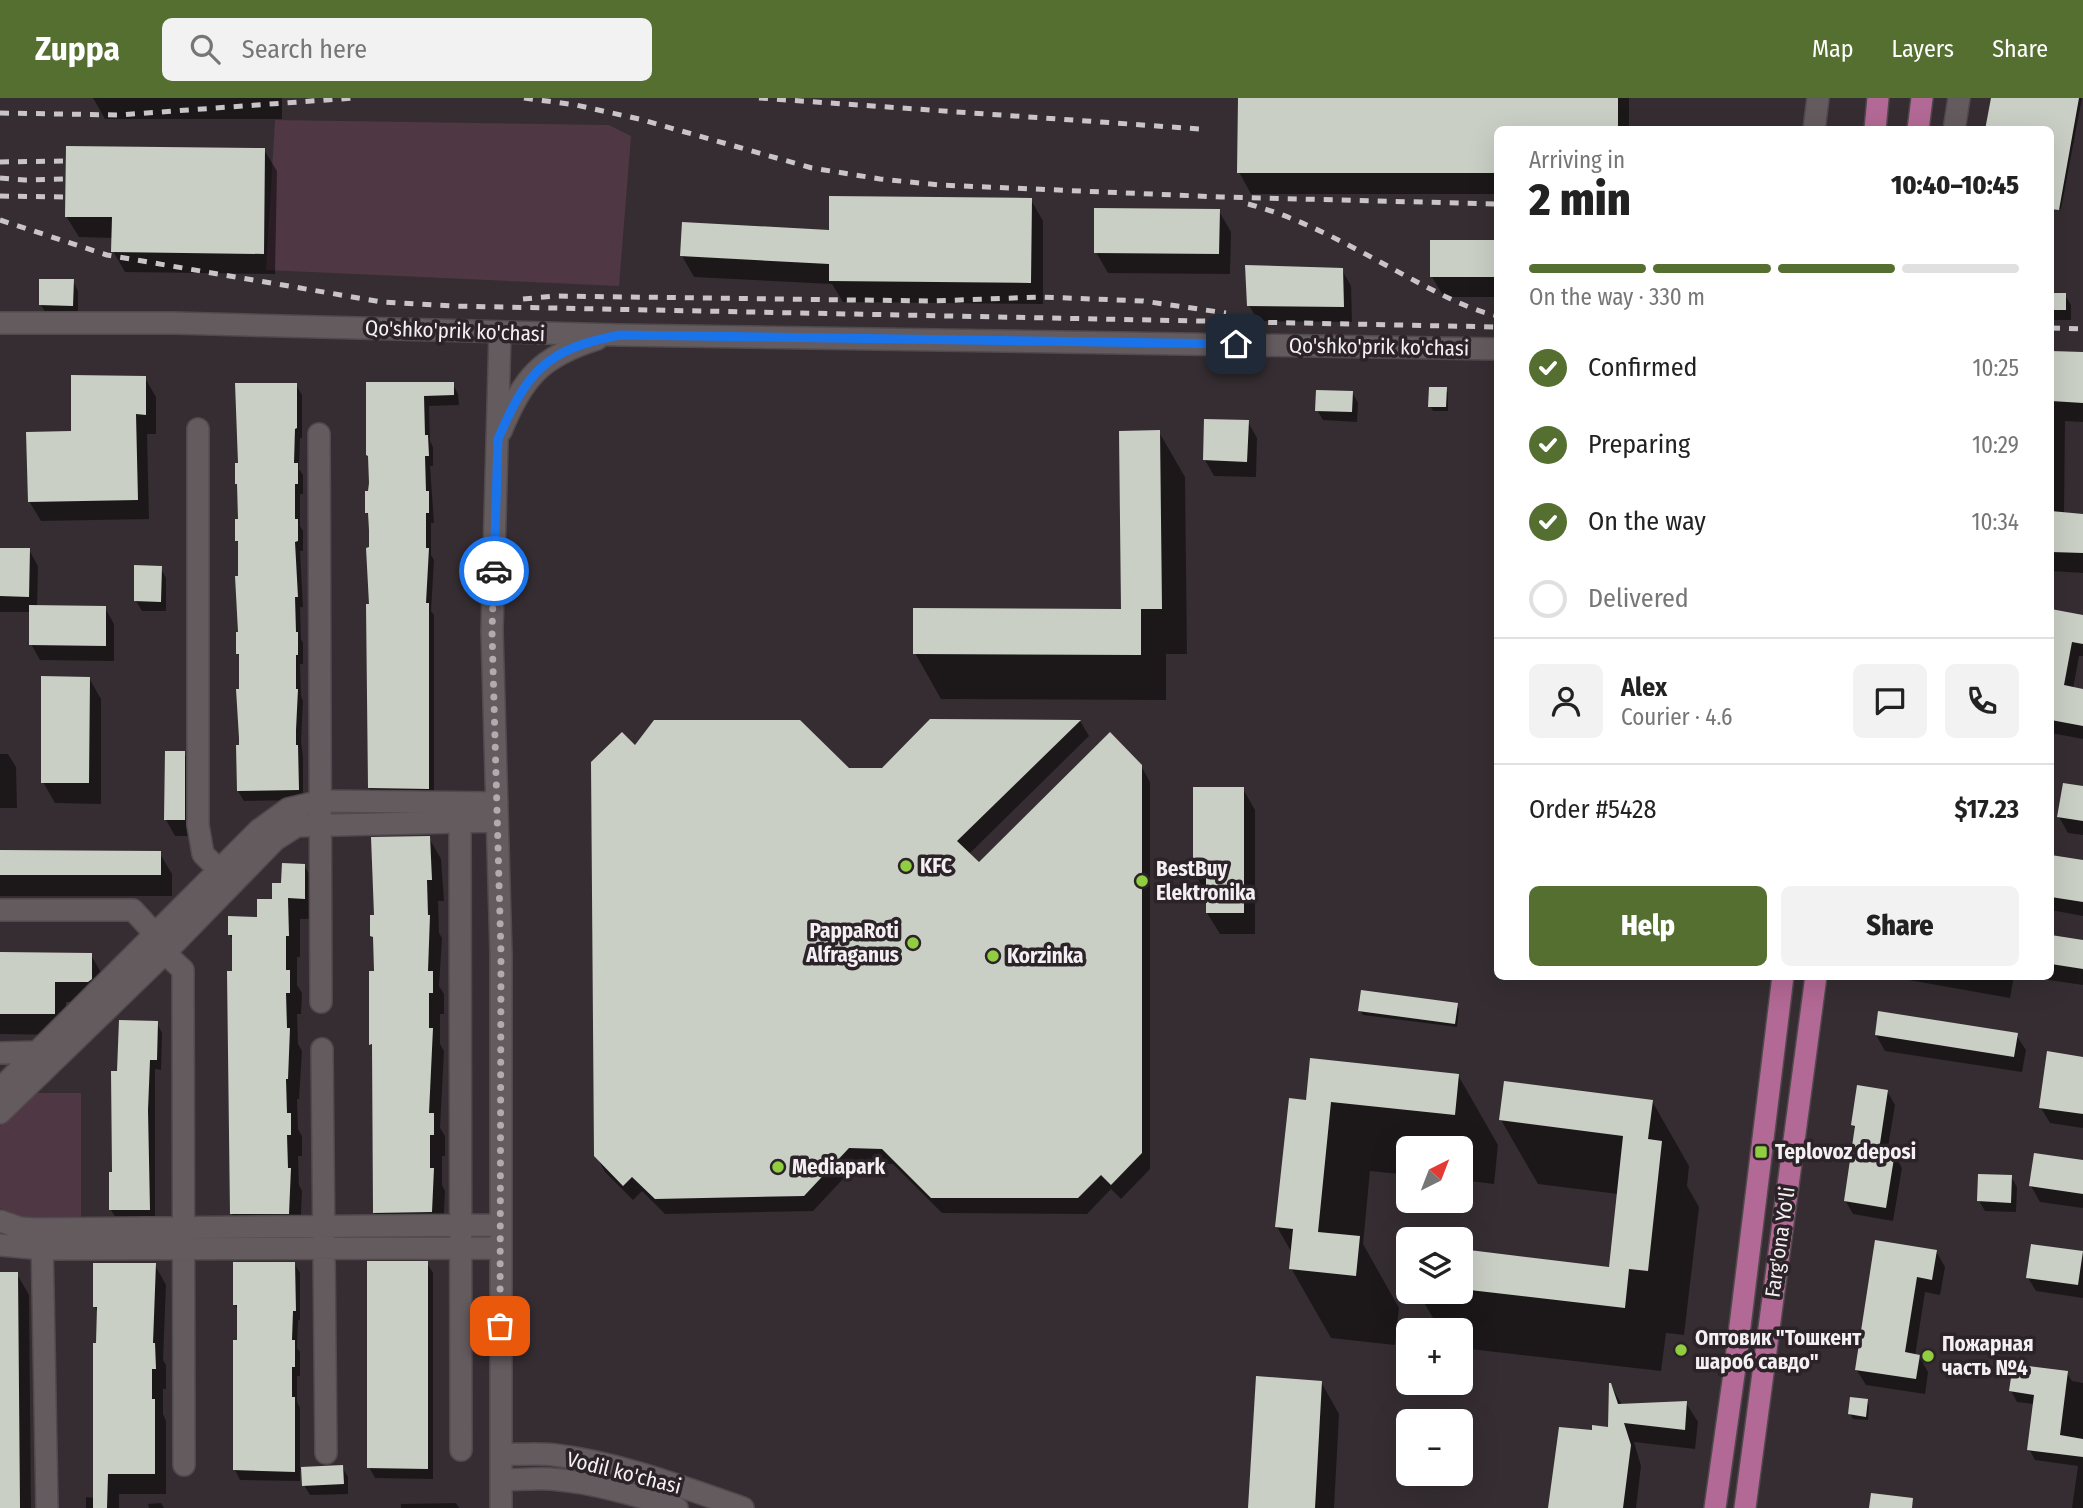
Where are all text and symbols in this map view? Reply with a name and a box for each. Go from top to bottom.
search box [162,18,652,81]
text: Zuppa [35,29,120,69]
icon: search [186,30,224,68]
text: Search here [242,34,367,65]
text: Map [1812,35,1854,63]
text: Layers [1892,35,1954,63]
text: Share [1992,35,2048,63]
text: Arriving in [1529,146,1625,174]
text: 10:40–10:45 [1891,170,2019,201]
text: 2 min [1529,172,1631,227]
text: On the way · 330 m [1529,283,1705,311]
pin [1206,314,1266,374]
street label: Qo'shko'prik ko'chasi [364,315,546,347]
icon: home [1217,325,1255,363]
street label: Qo'shko'prik ko'chasi [1289,332,1469,362]
icon: check [1529,349,1567,387]
text: Confirmed [1588,352,1698,383]
text: 10:25 [1972,354,2019,382]
icon: check [1529,426,1567,464]
text: Preparing [1588,429,1690,460]
text: 10:29 [1972,431,2019,459]
icon: check [1529,503,1567,541]
text: On the way [1588,506,1706,537]
text: 10:34 [1972,508,2019,536]
courier [459,536,529,606]
icon: car [475,552,513,590]
text: Delivered [1588,583,1689,614]
button: person [1529,664,1603,738]
button: chat [1853,664,1927,738]
button: phone [1945,664,2019,738]
text: Alex [1621,672,1667,703]
text: Courier · 4.6 [1621,703,1732,731]
text: Order #5428 [1529,794,1657,825]
text: $17.23 [1955,794,2019,825]
place label: KFC [920,853,952,879]
place label: BestBuy Elektronika [1156,856,1256,906]
marker: KFC [898,858,914,874]
marker: BestBuy Elektronika [1134,873,1150,889]
button: Help [1529,886,1767,966]
button: Share [1781,886,2019,966]
place label: PappaRoti Alfraganus [805,918,899,968]
marker: PappaRoti Alfraganus [905,935,921,951]
place label: Korzinka [1007,943,1084,969]
marker: Korzinka [985,948,1001,964]
north arrow [1396,1136,1474,1213]
map controls [1396,1136,1473,1486]
place label: Teplovoz deposi [1775,1139,1916,1165]
marker: Teplovoz deposi [1753,1144,1769,1160]
place label: Mediapark [792,1154,885,1180]
marker: Mediapark [770,1159,786,1175]
street label: Farg'ona Yo'li [1759,1185,1801,1299]
button: layers [1396,1227,1473,1304]
pin [470,1296,530,1356]
icon: bag [481,1307,519,1345]
button: + [1396,1318,1473,1395]
place label: Оптовик "Тошкент шароб савдо" [1695,1325,1862,1375]
place label: Пожарная часть №4 [1942,1331,2034,1381]
marker: Оптовик "Тошкент шароб савдо" [1673,1342,1689,1358]
marker: Пожарная часть №4 [1920,1348,1936,1364]
button: − [1396,1409,1473,1486]
street label: Vodil ko'chasi [564,1446,684,1500]

